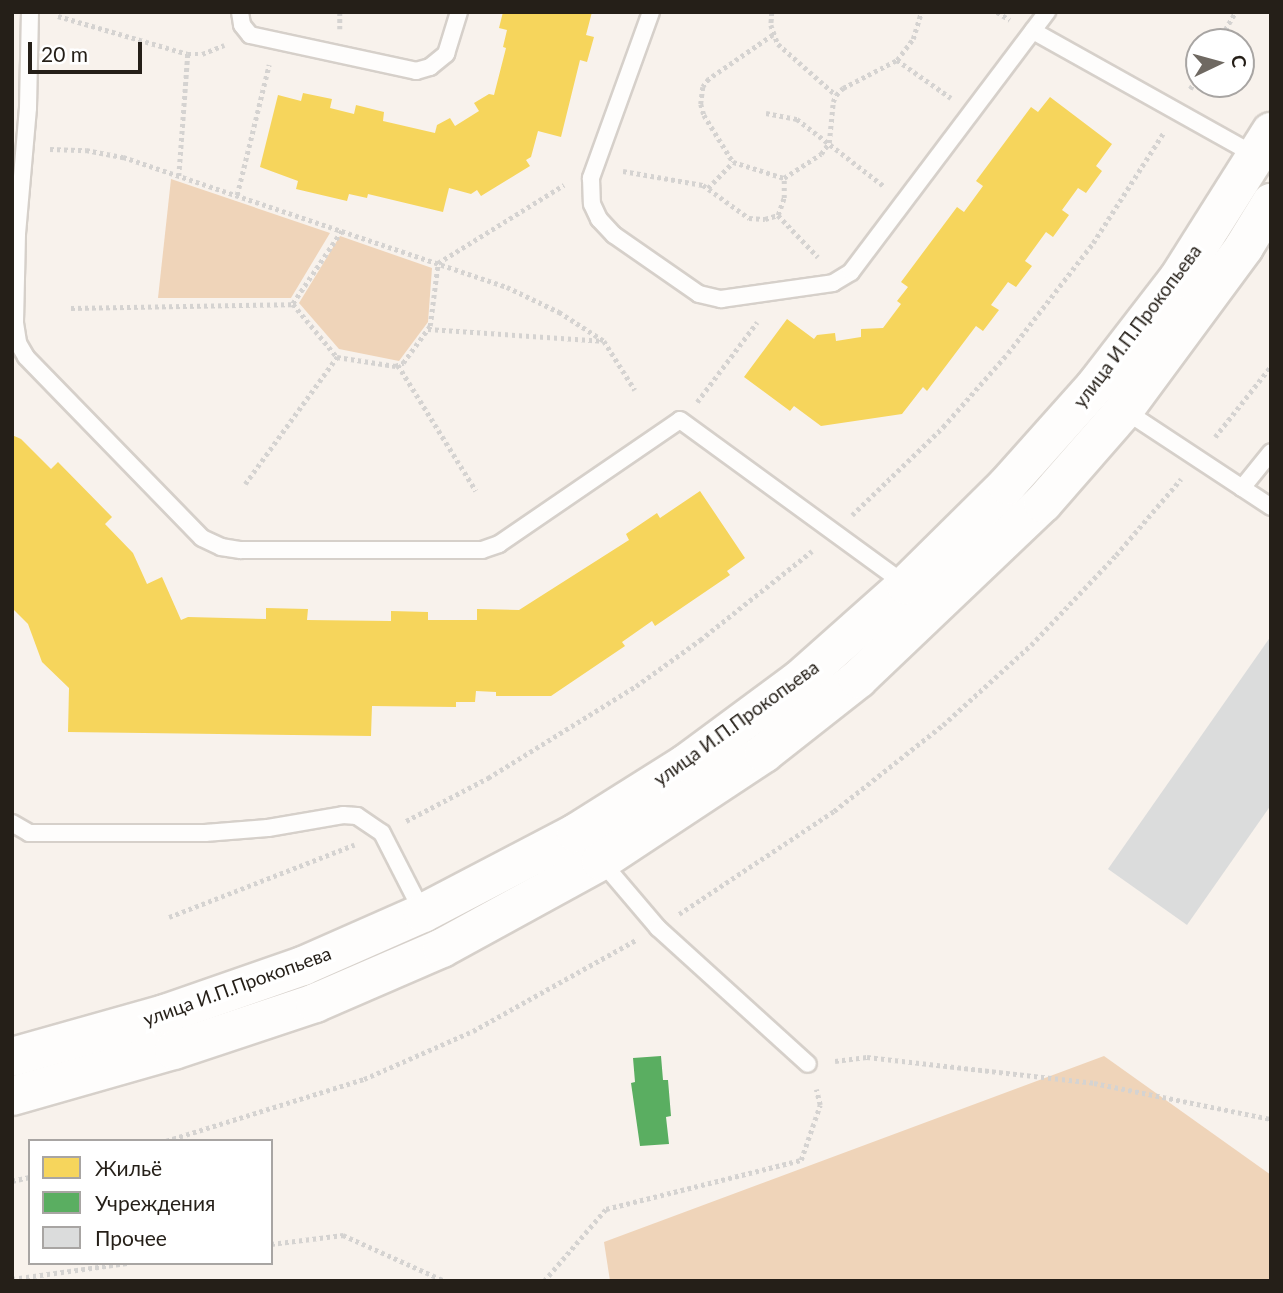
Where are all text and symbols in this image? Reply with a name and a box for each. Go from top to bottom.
scale bar [32,28,145,72]
north arrow [1185,28,1255,98]
text: 20 m [41,41,88,66]
text: С [1227,54,1251,69]
street label: улица И.П.Прокопьева [1068,240,1206,412]
street label: улица И.П.Прокопьева [649,655,823,791]
street label: улица И.П.Прокопьева [140,941,334,1031]
legend [28,1139,273,1265]
text: Жильё [95,1155,162,1180]
text: Учреждения [95,1190,215,1215]
text: Прочее [95,1225,167,1250]

